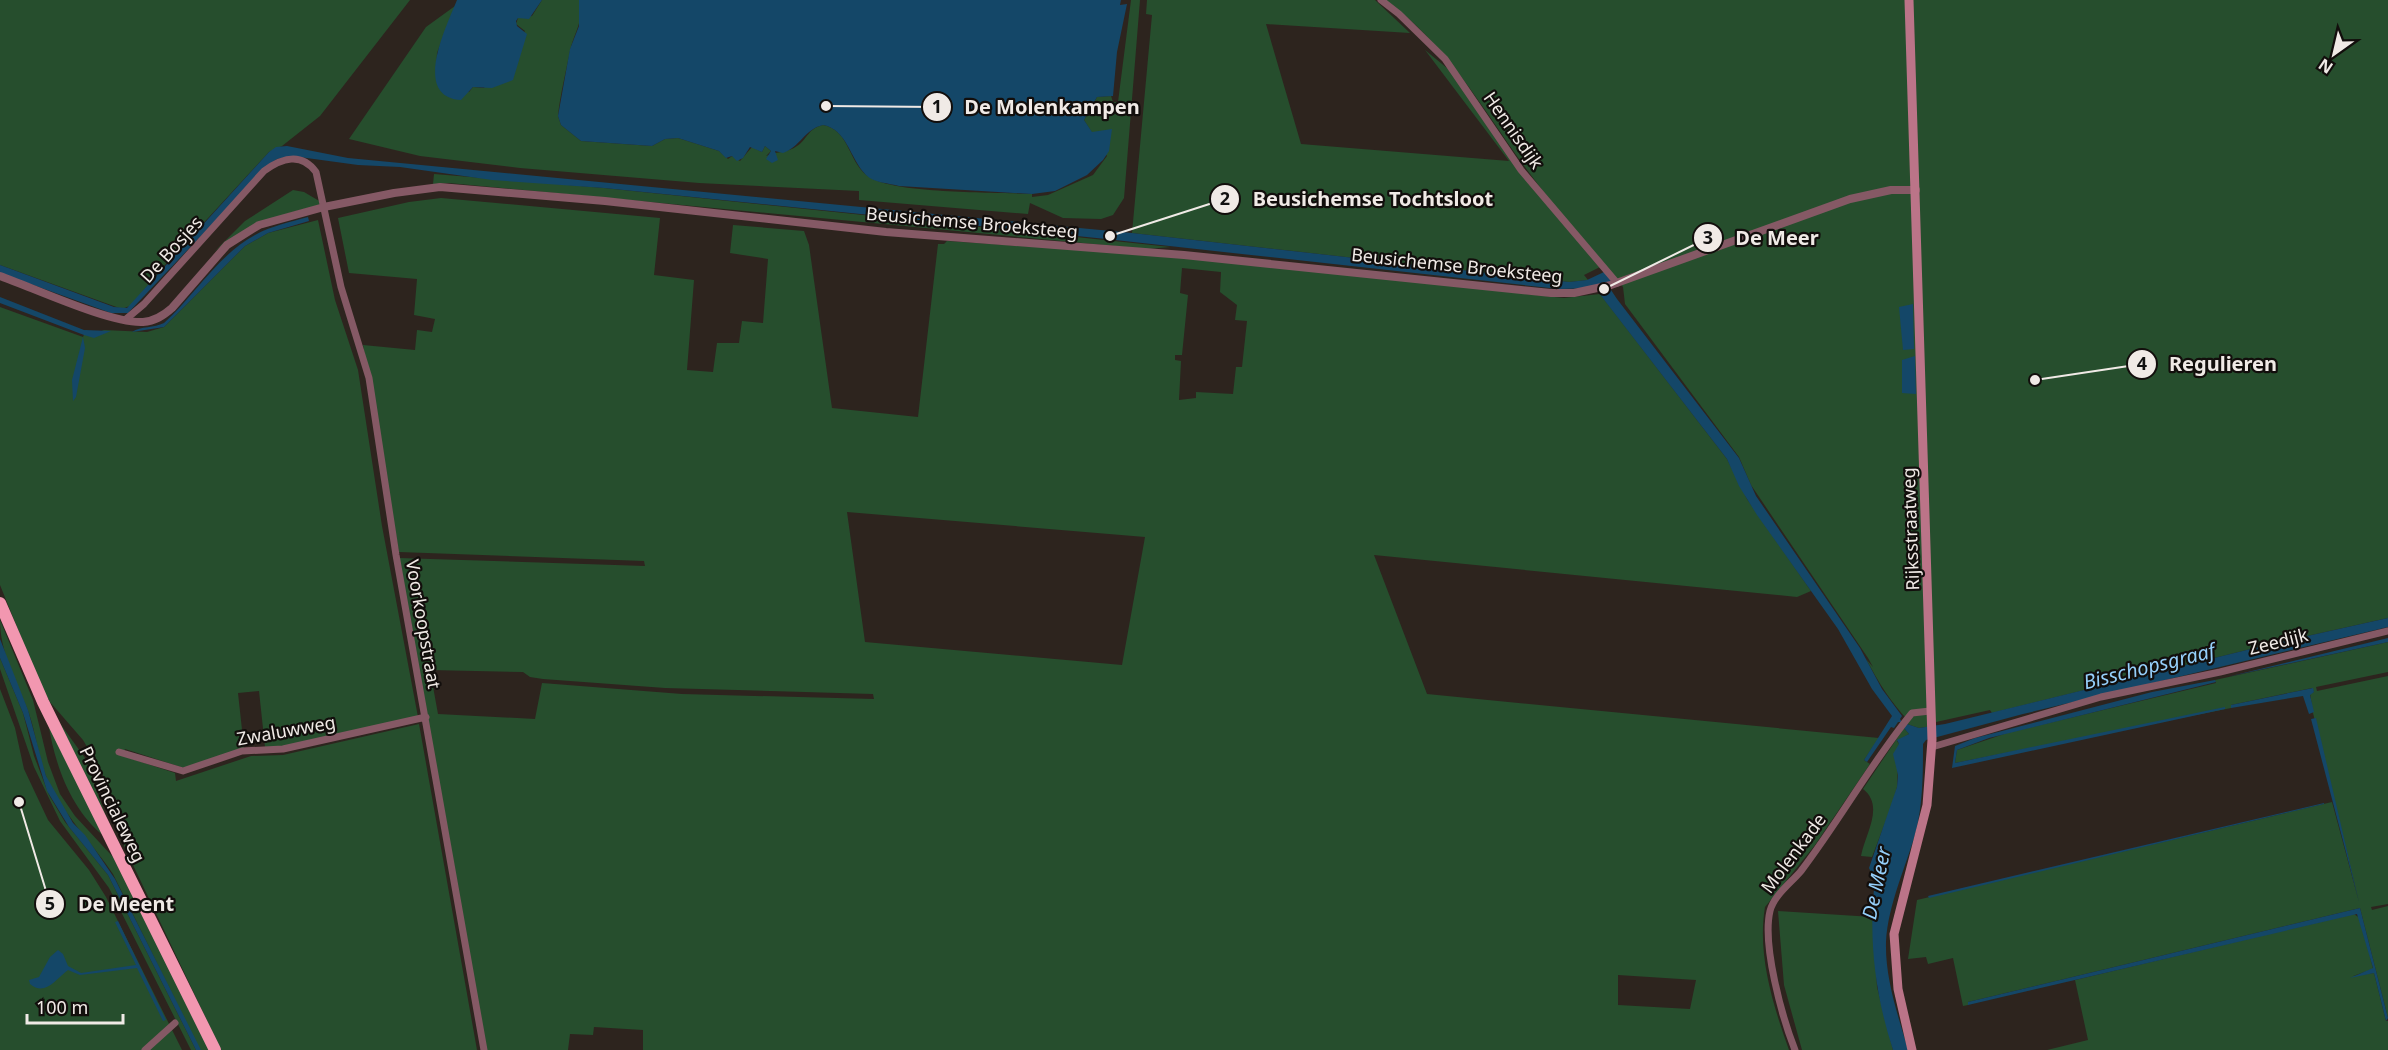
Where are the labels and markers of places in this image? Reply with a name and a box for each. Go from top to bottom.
callout: De Molenkampen [922,88,1152,126]
callout: Beusichemse Tochtsloot [1210,180,1505,218]
callout: De Meer [1693,219,1830,257]
callout: Regulieren [2127,345,2289,383]
callout: De Meent [35,885,186,923]

